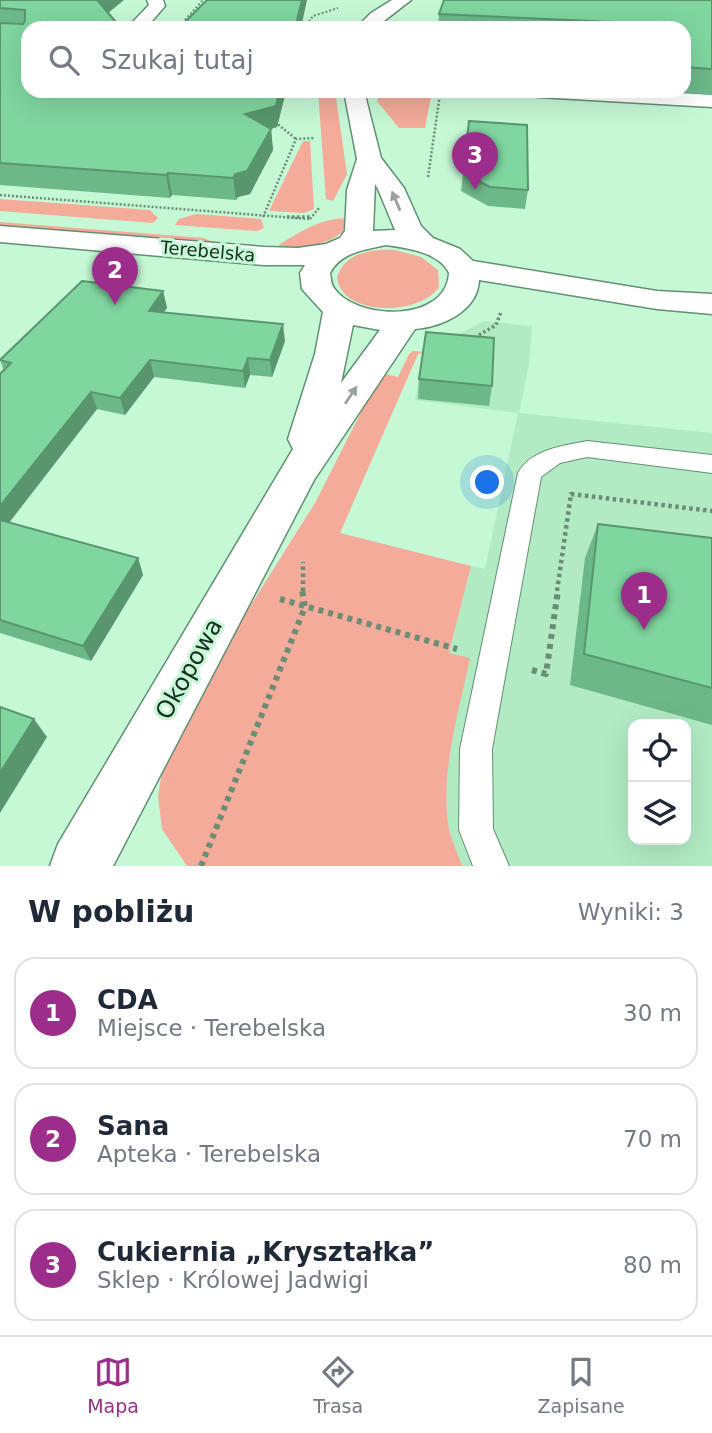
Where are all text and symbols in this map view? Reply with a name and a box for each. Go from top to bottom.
search box [21,21,691,98]
icon: search [45,41,83,79]
text: Szukaj tutaj [101,45,254,75]
pin: 3 [452,132,498,190]
one-way arrow [390,190,401,211]
street label: Terebelska [159,236,256,266]
pin: 2 [92,247,138,305]
one-way arrow [344,385,357,405]
your location [470,465,504,499]
pin: 1 [621,572,667,630]
street label: Okopowa [150,614,228,724]
map controls [628,719,691,845]
button: locate [628,719,691,782]
button: layers [628,782,691,845]
text: W pobliżu [28,894,194,929]
text: Wyniki: 3 [578,899,684,925]
text: CDA [97,985,158,1015]
text: 1 [45,1000,61,1026]
text: 30 m [623,1000,682,1026]
text: Miejsce · Terebelska [97,1015,326,1041]
text: Sana [97,1111,169,1141]
text: 2 [45,1126,61,1152]
text: 70 m [623,1126,682,1152]
text: Apteka · Terebelska [97,1141,321,1167]
text: Cukiernia „Kryształka” [97,1237,434,1267]
text: 3 [45,1252,61,1278]
text: 80 m [623,1252,682,1278]
text: Sklep · Królowej Jadwigi [97,1267,369,1293]
tab: Mapa [87,1353,139,1417]
tab: Trasa [313,1353,363,1417]
tab: Zapisane [538,1353,625,1417]

